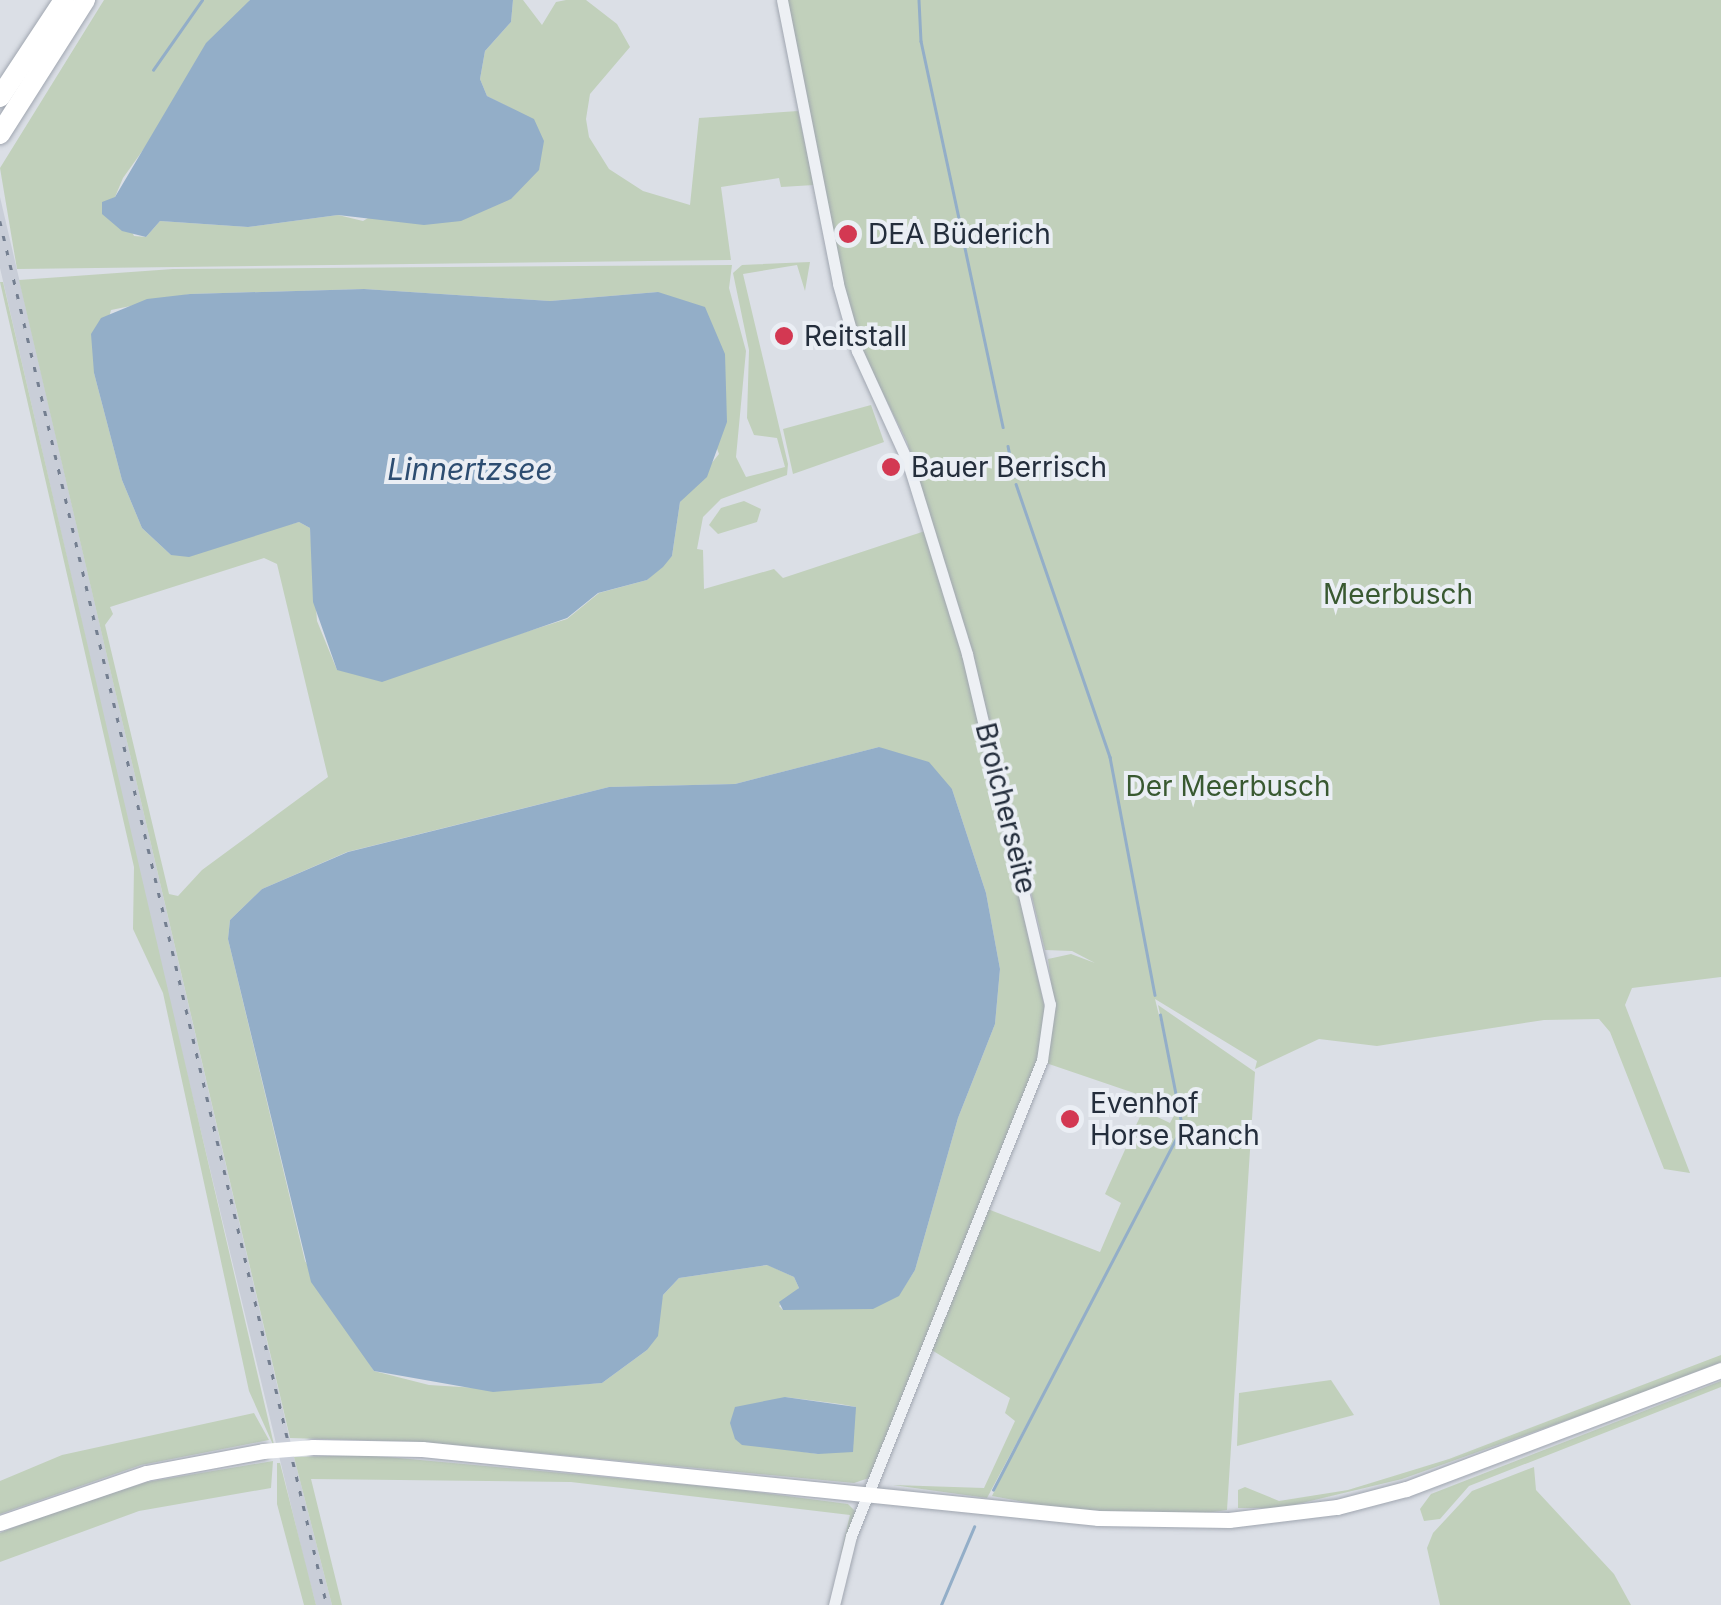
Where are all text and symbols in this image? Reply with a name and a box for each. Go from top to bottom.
place label: DEA Büderich [868,217,1051,251]
marker: DEA Büderich [837,223,859,245]
place label: Reitstall [804,319,907,353]
marker: Reitstall [773,325,795,347]
place label: Bauer Berrisch [911,450,1107,484]
water label: Linnertzsee [387,451,553,487]
marker: Bauer Berrisch [880,456,902,478]
park label: Meerbusch [1323,577,1473,611]
street label: Broicherseite [969,719,1043,897]
park label: Der Meerbusch [1126,769,1330,803]
place label: Evenhof Horse Ranch [1090,1086,1260,1152]
marker: Evenhof Horse Ranch [1059,1108,1081,1130]

